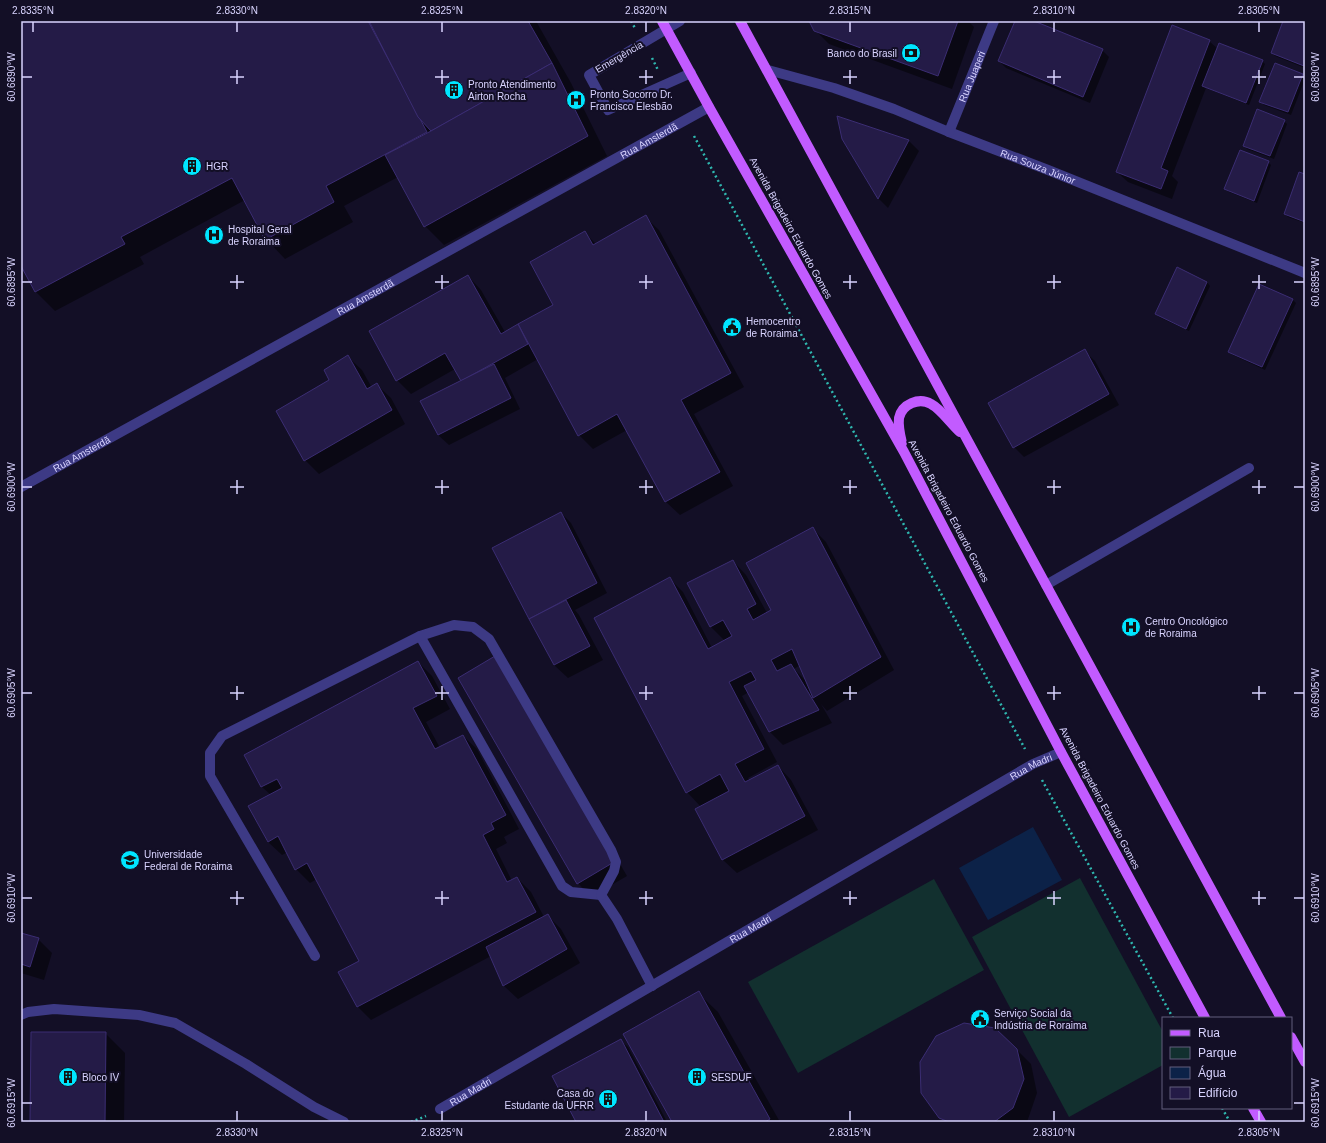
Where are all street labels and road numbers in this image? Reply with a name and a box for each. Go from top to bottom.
street label: Emergência [593,39,645,75]
street label: Rua Juaperi [956,49,987,103]
street label: Rua Amsterdã [618,120,679,160]
street label: Rua Souza Júnior [999,147,1078,186]
street label: Avenida Brigadeiro Eduardo Gomes [747,155,835,301]
street label: Rua Amsterdã [335,277,396,317]
street label: Rua Amsterdã [51,433,112,474]
street label: Avenida Brigadeiro Eduardo Gomes [907,438,991,584]
street label: Avenida Brigadeiro Eduardo Gomes [1058,725,1142,871]
street label: Rua Madri [1008,751,1054,782]
street label: Rua Madri [728,912,773,945]
street label: Rua Madri [448,1075,493,1108]

